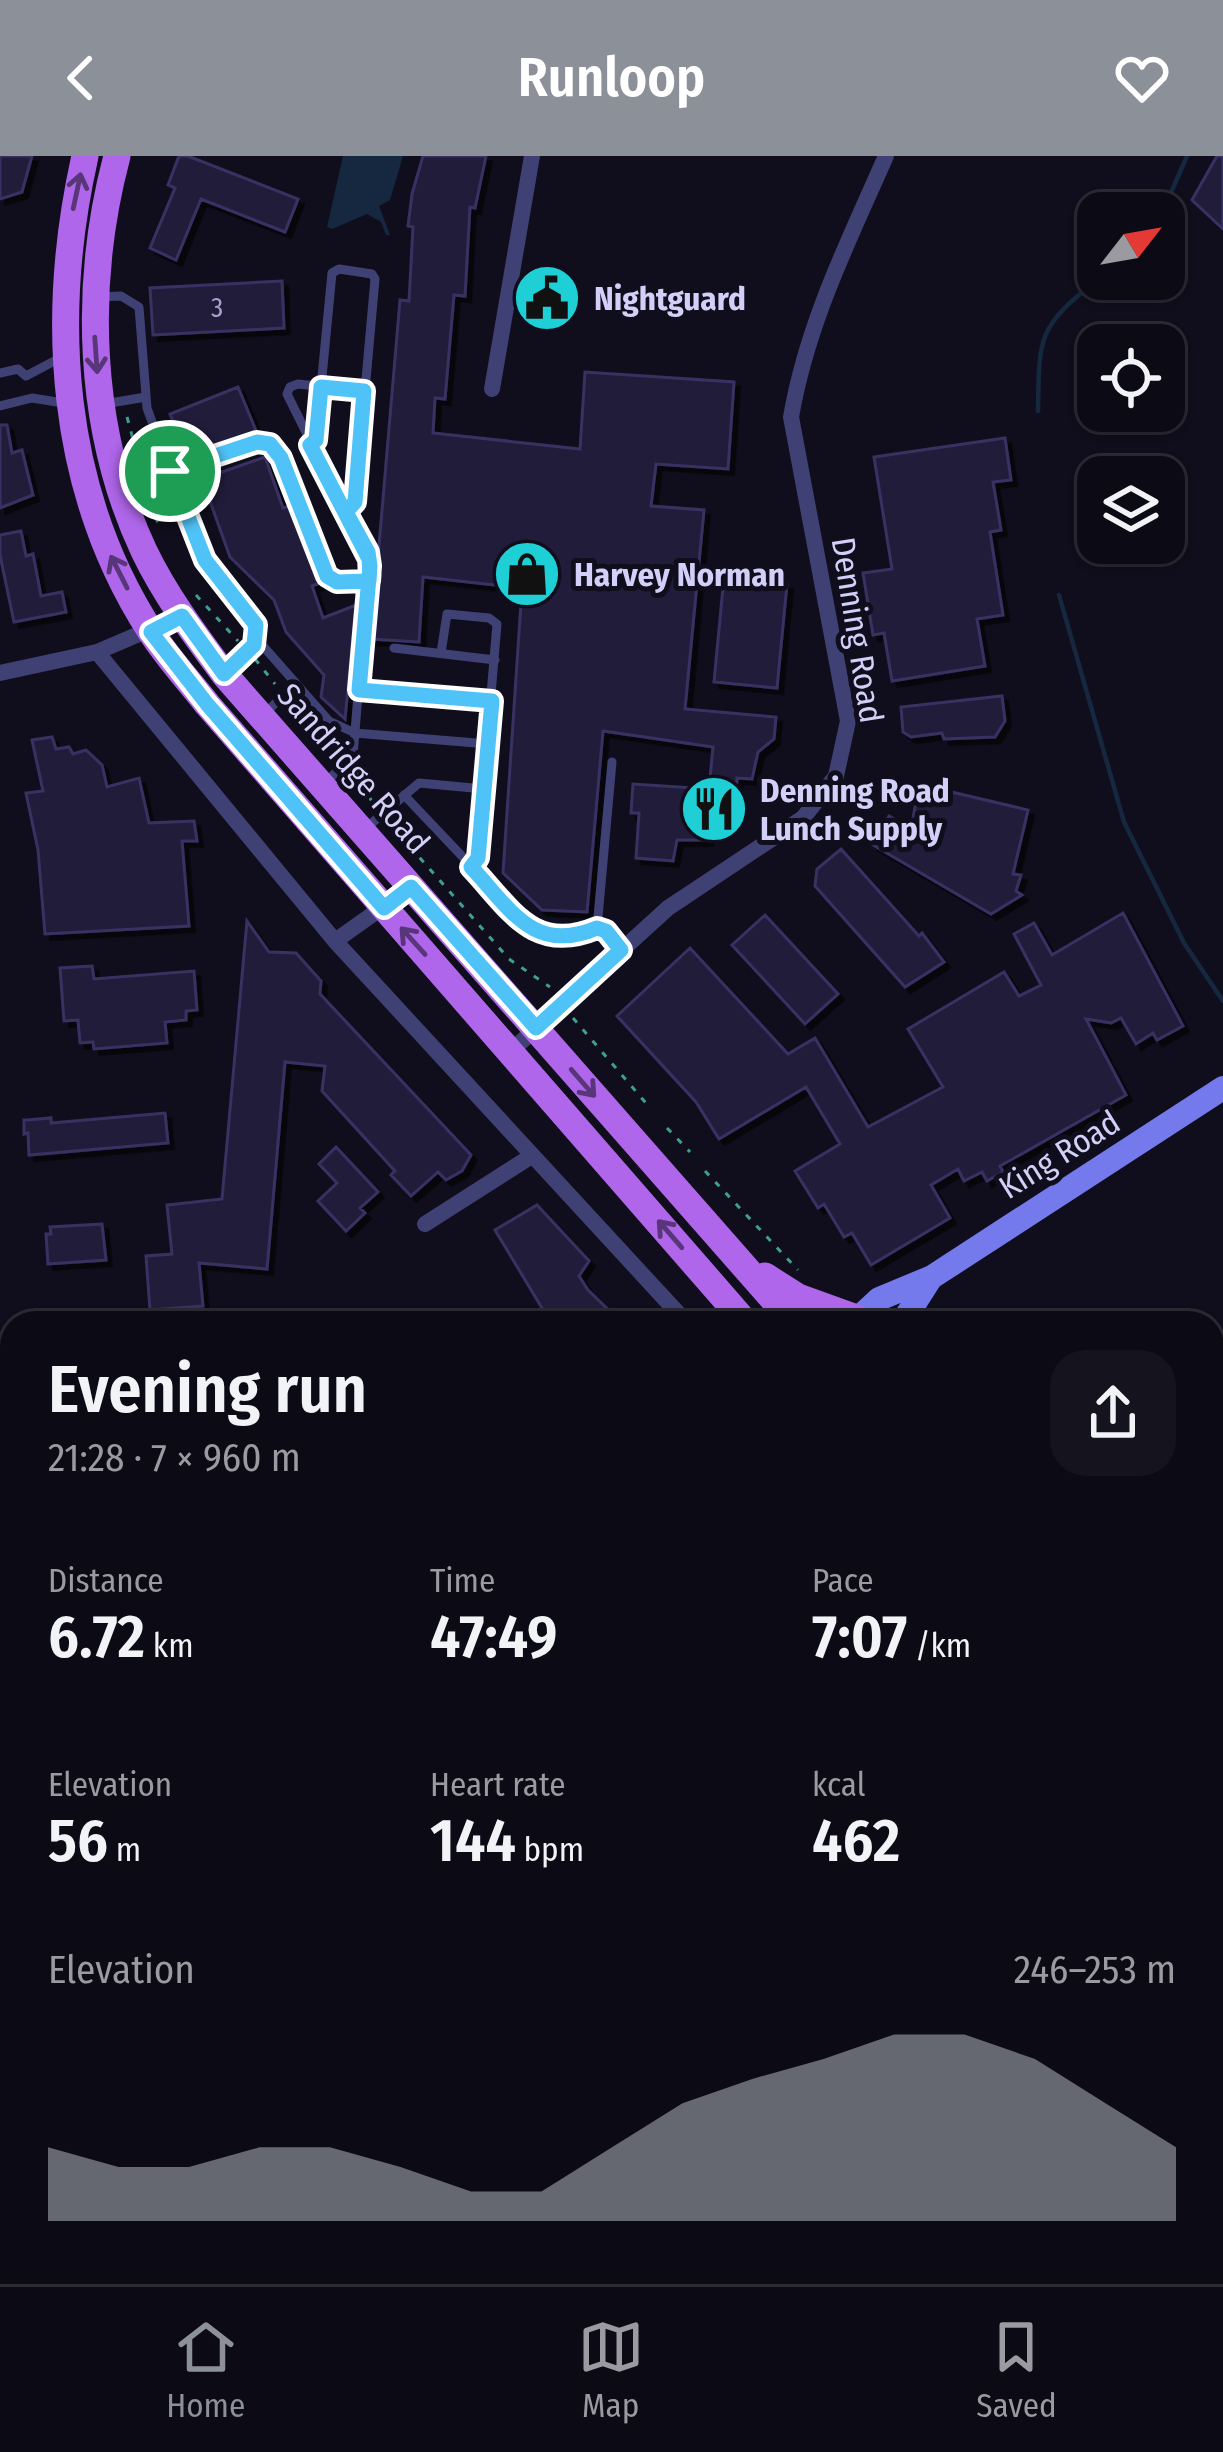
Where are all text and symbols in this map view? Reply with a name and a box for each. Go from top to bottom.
icon: back [48,45,114,111]
icon: heart [1109,45,1175,111]
text: Runloop [518,46,705,110]
one-way arrow [67,172,90,210]
north arrow [1077,192,1185,300]
map controls [1077,192,1185,564]
public building icon: Nightguard [512,263,582,333]
place label: Nightguard [594,279,746,319]
house number: 3 [211,292,223,324]
button: locate [1077,324,1185,432]
one-way arrow [85,335,108,374]
pin [119,420,221,522]
icon: arrive [137,438,203,504]
button: layers [1077,456,1185,564]
street label: Denning Road [823,534,891,726]
shop icon: Harvey Norman [492,539,562,609]
one-way arrow [106,554,129,590]
place label: Harvey Norman [574,555,785,595]
street label: Sandridge Road [268,675,438,862]
place label: Denning Road Lunch Supply [760,771,950,849]
restaurant icon: Denning Road Lunch Supply [679,774,749,844]
one-way arrow [400,926,427,956]
one-way arrow [569,1067,596,1098]
street label: King Road [992,1102,1127,1208]
one-way arrow [657,1220,684,1250]
text: Evening run [48,1350,367,1429]
button: share [1050,1350,1176,1476]
text: 21:28 · 7 × 960 m [48,1435,301,1481]
text: Distance [48,1561,164,1601]
text: Time [430,1561,495,1601]
text: Pace [812,1561,874,1601]
text: 6.72 [48,1601,145,1673]
text: 47:49 [430,1601,558,1673]
text: 7:07 [812,1601,907,1673]
text: km [145,1626,194,1666]
text: /km [907,1626,971,1666]
text: Elevation [48,1765,172,1805]
text: Heart rate [430,1765,566,1805]
text: kcal [812,1765,865,1805]
text: 56 [48,1805,108,1877]
text: 144 [430,1805,516,1877]
text: 462 [812,1805,900,1877]
text: m [108,1830,141,1870]
text: bpm [516,1830,584,1870]
text: Elevation [48,1947,195,1993]
text: 246–253 m [1014,1947,1176,1993]
tab: Home [166,2314,245,2426]
tab: Map [578,2314,644,2426]
tab: Saved [976,2314,1057,2426]

